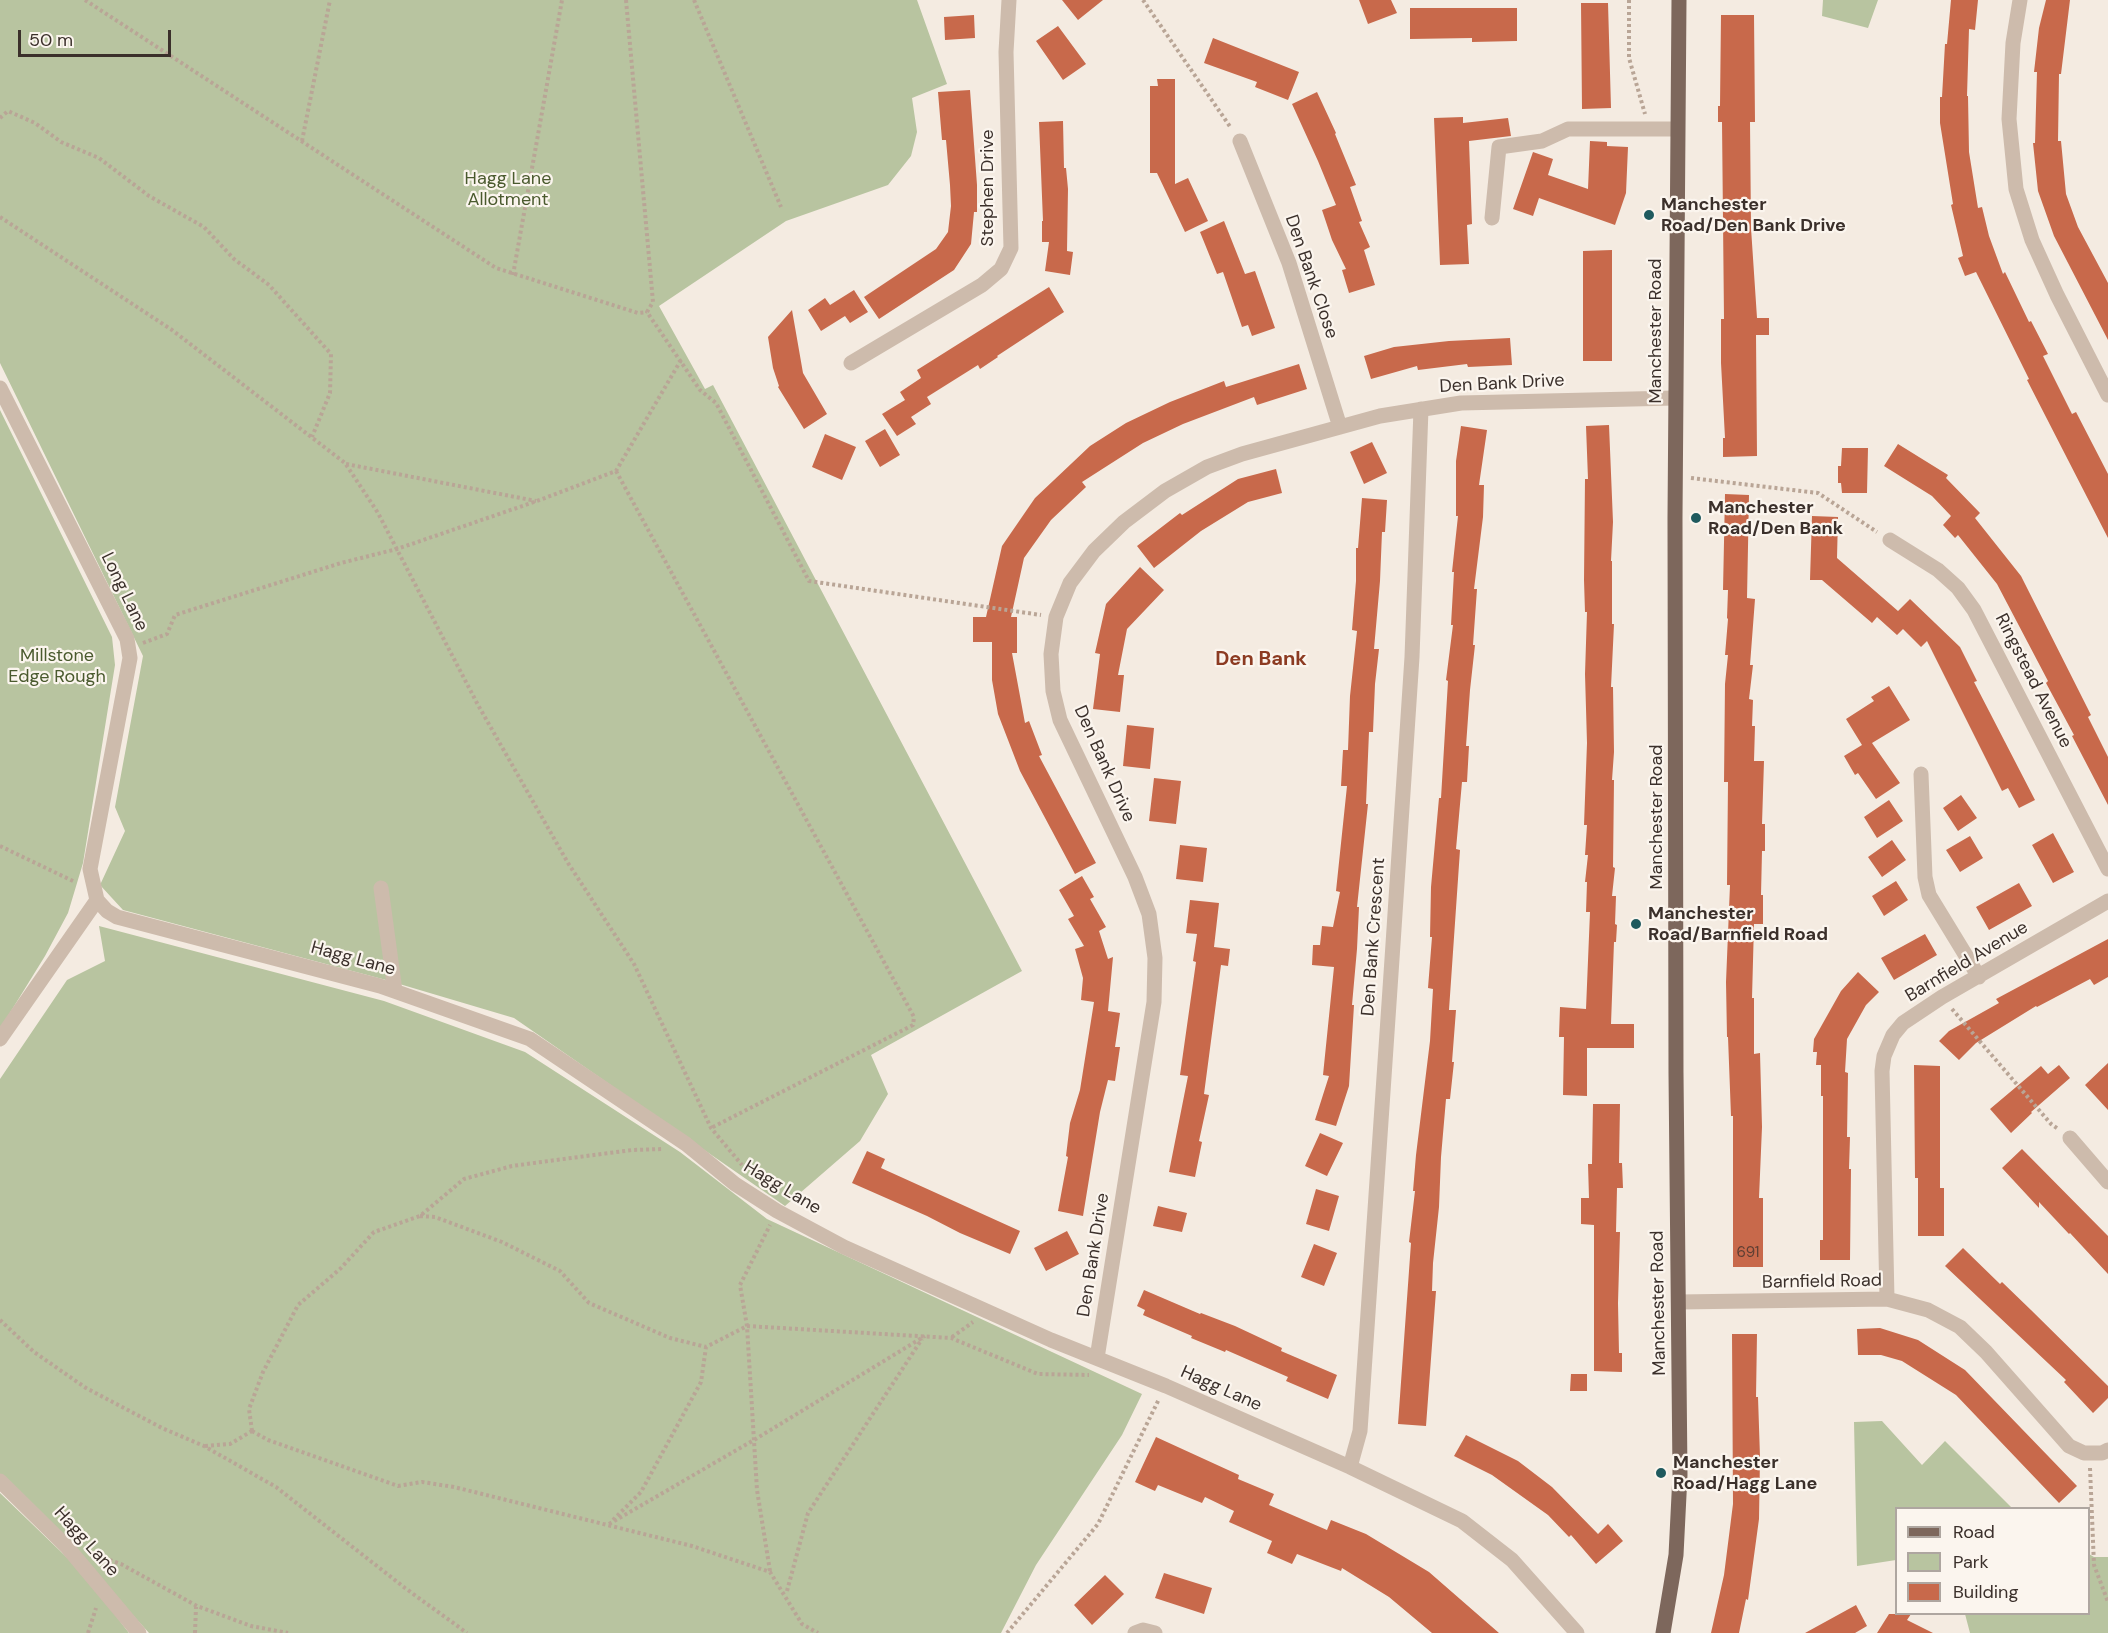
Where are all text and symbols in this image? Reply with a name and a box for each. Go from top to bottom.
scale bar [21,18,174,56]
text: 50 m [29,28,73,52]
street label: Stephen Drive [977,129,999,247]
park label: Hagg Lane Allotment [465,168,551,210]
place label: Manchester Road/Den Bank Drive [1661,194,1846,236]
marker: Manchester Road/Den Bank Drive [1642,208,1656,222]
street label: Den Bank Close [1280,212,1342,342]
street label: Manchester Road [1645,258,1667,404]
street label: Den Bank Drive [1439,370,1565,398]
place label: Manchester Road/Den Bank [1708,497,1843,540]
marker: Manchester Road/Den Bank [1689,511,1703,525]
street label: Long Lane [96,549,152,635]
street label: Ringstead Avenue [1990,610,2076,752]
park label: Millstone Edge Rough [8,645,106,688]
district label: Den Bank [1215,648,1307,672]
street label: Den Bank Drive [1069,702,1139,826]
street label: Manchester Road [1646,744,1668,890]
street label: Den Bank Crescent [1358,857,1390,1017]
place label: Manchester Road/Barnfield Road [1648,903,1828,946]
marker: Manchester Road/Barnfield Road [1629,917,1643,931]
street label: Barnfield Avenue [1902,917,2032,1007]
street label: Hagg Lane [308,937,398,981]
street label: Hagg Lane [739,1156,825,1220]
street label: Den Bank Drive [1074,1191,1114,1319]
street label: Manchester Road [1647,1230,1671,1376]
house number: 691 [1737,1244,1759,1262]
street label: Barnfield Road [1762,1270,1882,1294]
street label: Hagg Lane [1177,1361,1265,1417]
place label: Manchester Road/Hagg Lane [1673,1452,1817,1494]
marker: Manchester Road/Hagg Lane [1654,1466,1668,1480]
street label: Hagg Lane [49,1503,123,1581]
legend [1895,1507,2090,1615]
text: Road [1953,1520,1995,1544]
text: Park [1953,1550,1989,1574]
text: Building [1953,1580,2018,1604]

